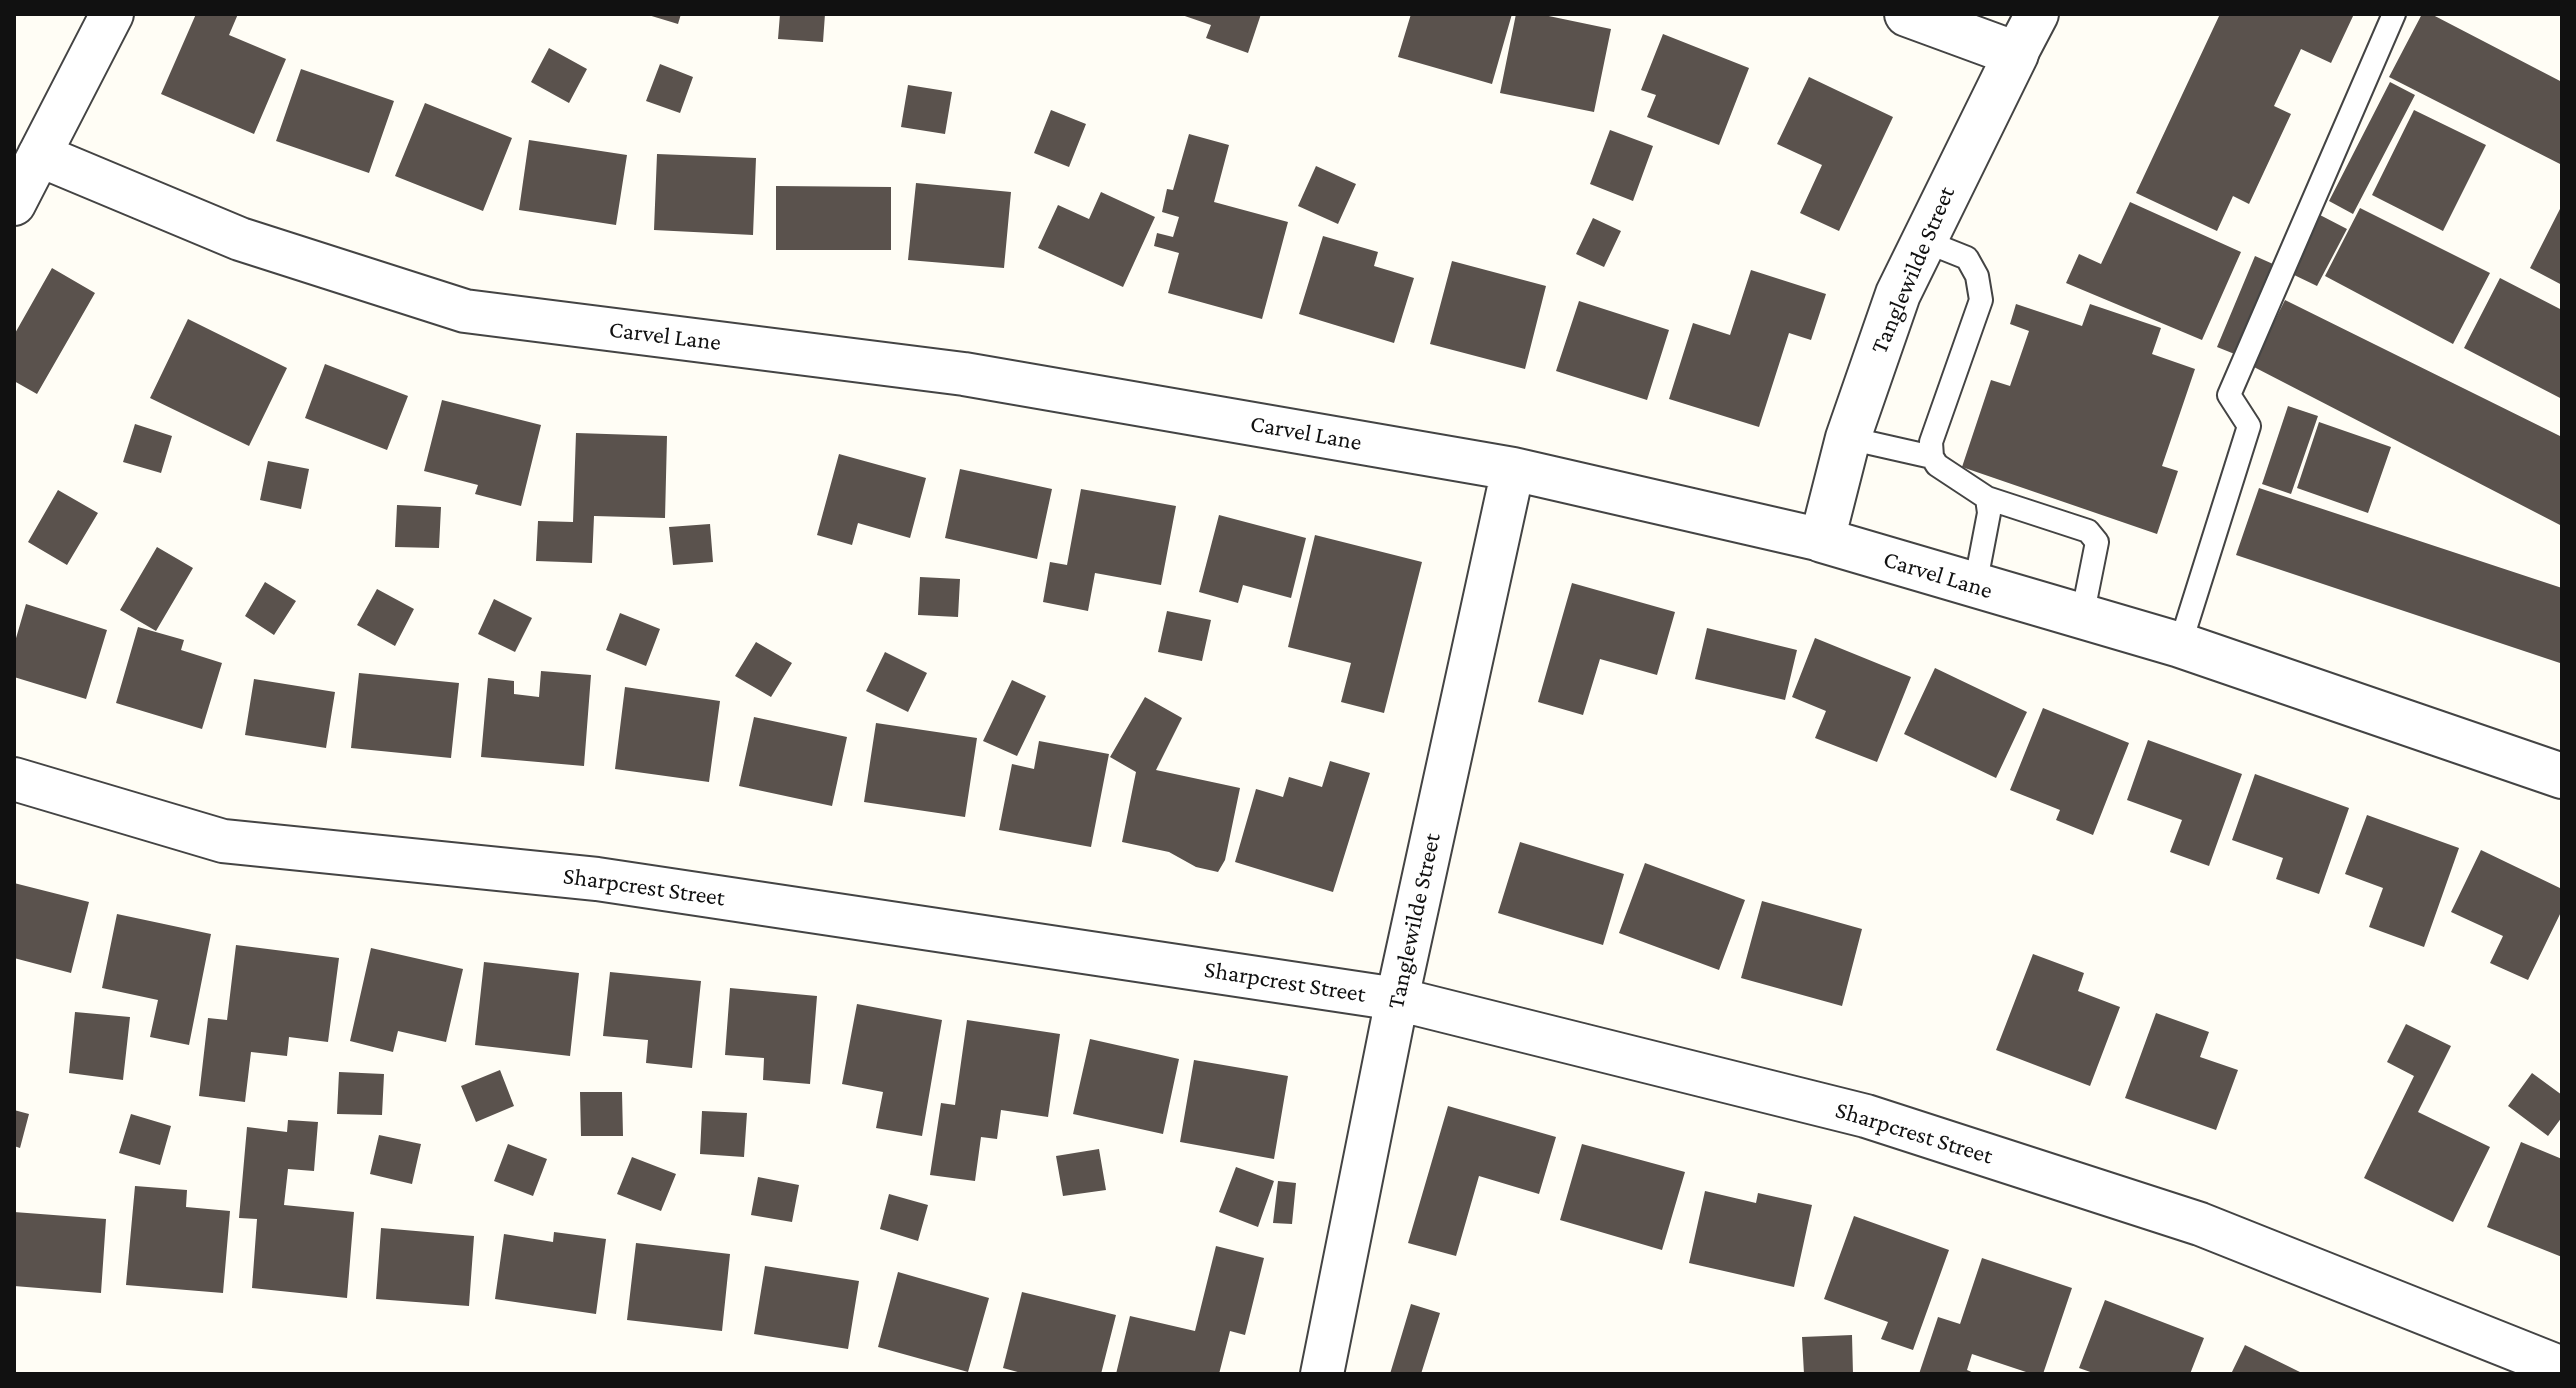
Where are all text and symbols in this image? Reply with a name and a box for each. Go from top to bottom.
street label: Tanglewilde Street [1865,182,1961,358]
street label: Carvel Lane [607,315,723,357]
street label: Carvel Lane [1248,409,1364,457]
street label: Carvel Lane [1880,545,1996,605]
street label: Tanglewilde Street [1381,831,1447,1011]
street label: Sharpcrest Street [561,861,727,913]
street label: Sharpcrest Street [1202,955,1368,1009]
street label: Sharpcrest Street [1832,1095,1996,1171]

